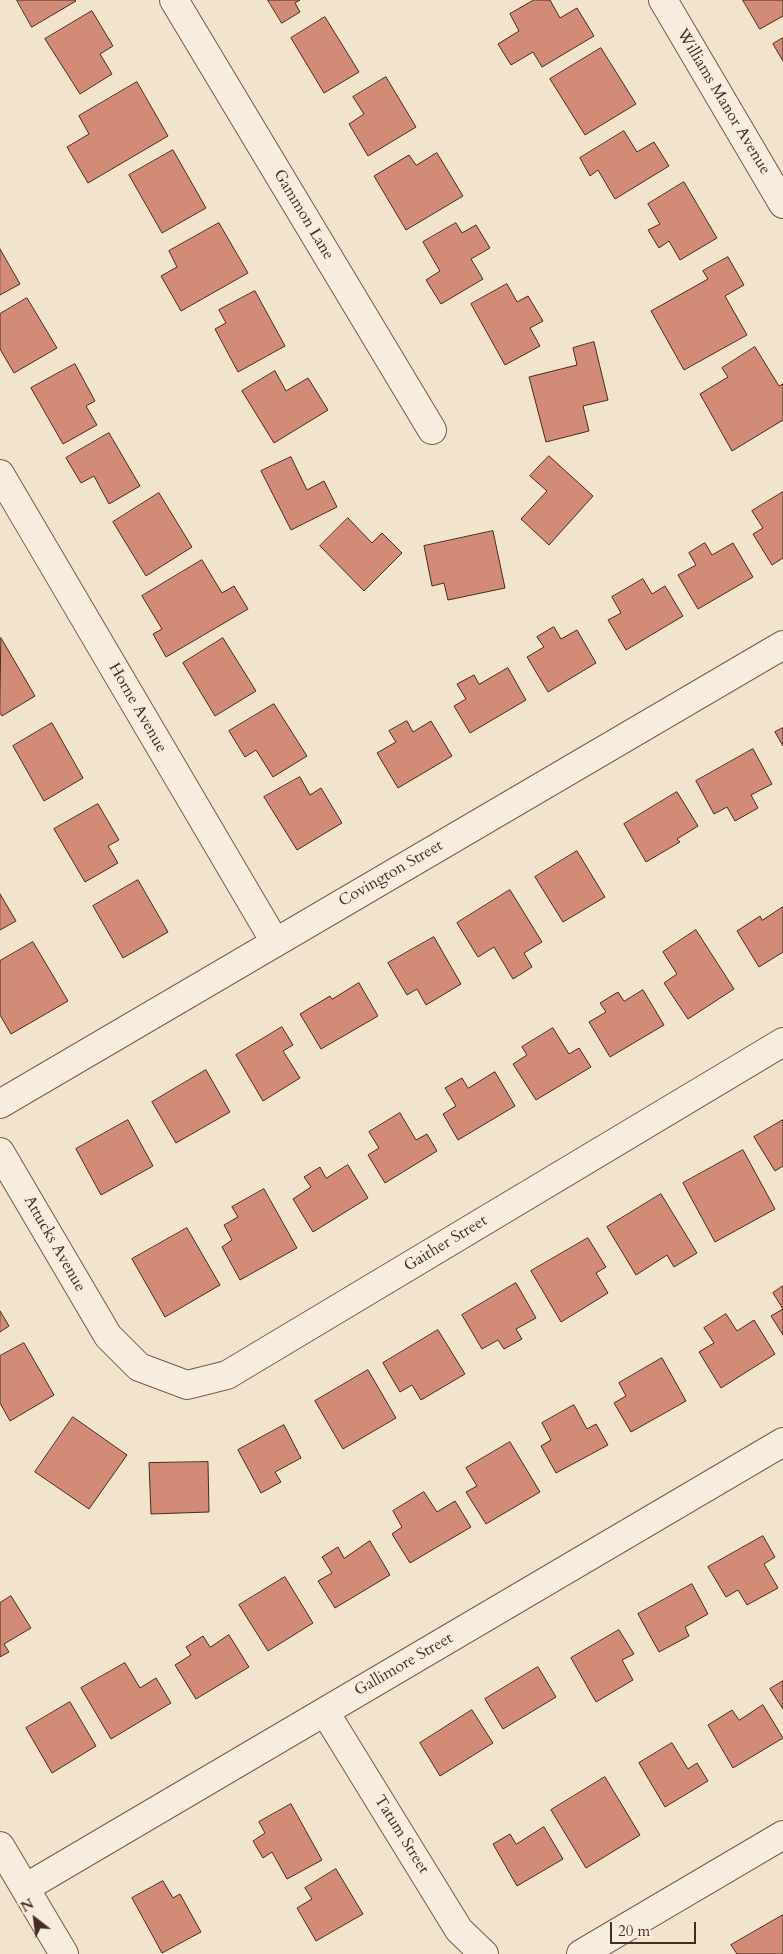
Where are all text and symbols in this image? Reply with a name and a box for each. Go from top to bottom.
street label: Williams Manor Avenue [672,26,774,178]
street label: Gammon Lane [269,166,337,264]
street label: Horne Avenue [104,660,170,756]
street label: Covington Street [335,836,447,912]
street label: Attucks Avenue [19,1193,89,1295]
street label: Gaither Street [401,1212,491,1276]
street label: Gallimore Street [351,1629,457,1701]
street label: Tatum Street [369,1792,433,1878]
north arrow [10,1894,60,1944]
text: N [17,1894,37,1917]
scale bar [613,1912,699,1944]
text: 20 m [618,1921,650,1941]

